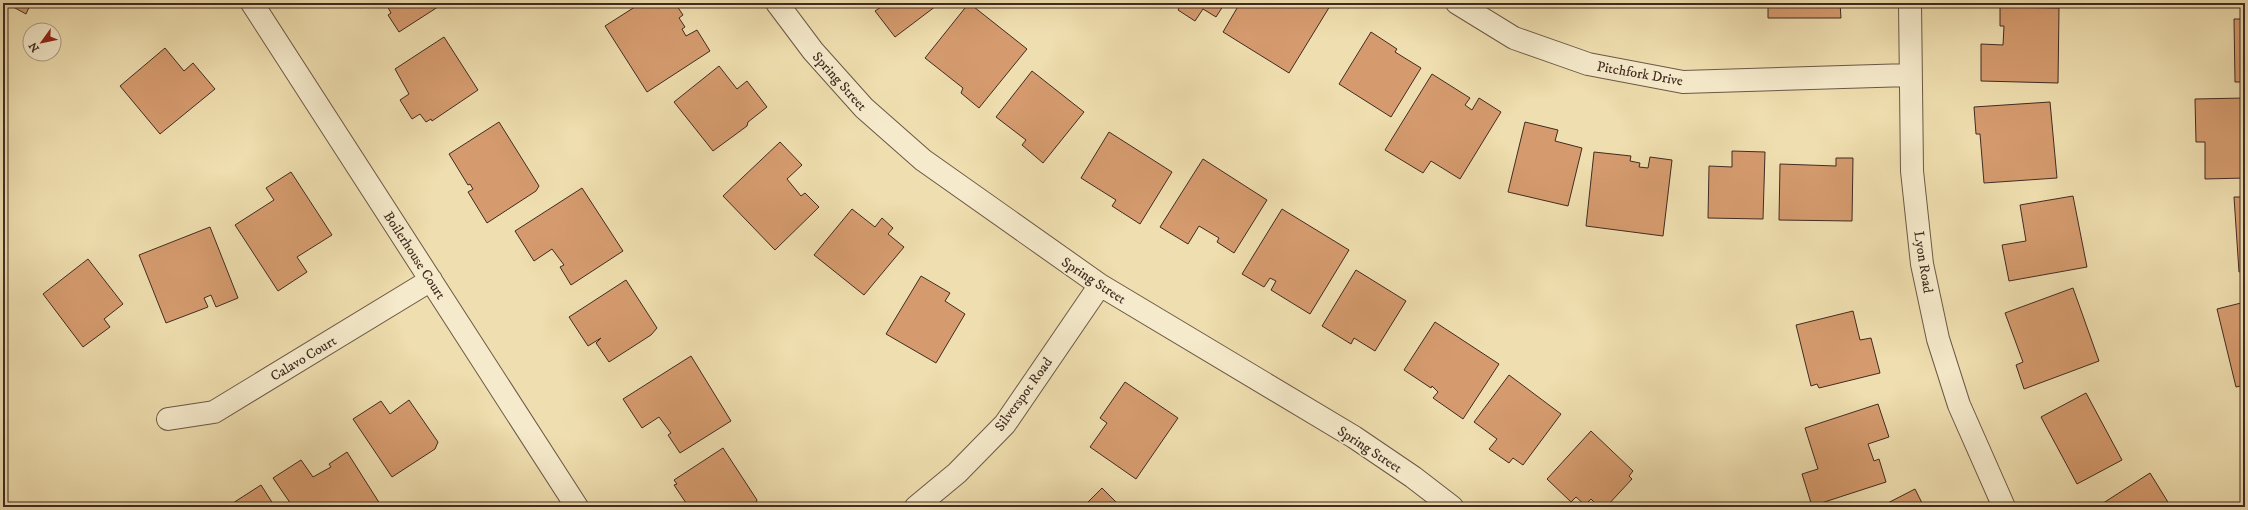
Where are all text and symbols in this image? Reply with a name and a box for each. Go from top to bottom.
north arrow [22,22,62,62]
text: N [26,39,43,55]
street label: Spring Street [808,48,871,115]
street label: Pitchfork Drive [1595,58,1684,90]
street label: Boilerhouse Court [379,208,450,303]
street label: Lyon Road [1909,230,1937,294]
street label: Spring Street [1058,253,1130,309]
street label: Calavo Court [267,332,340,386]
street label: Silverspot Road [991,354,1057,435]
street label: Spring Street [1334,422,1406,478]

